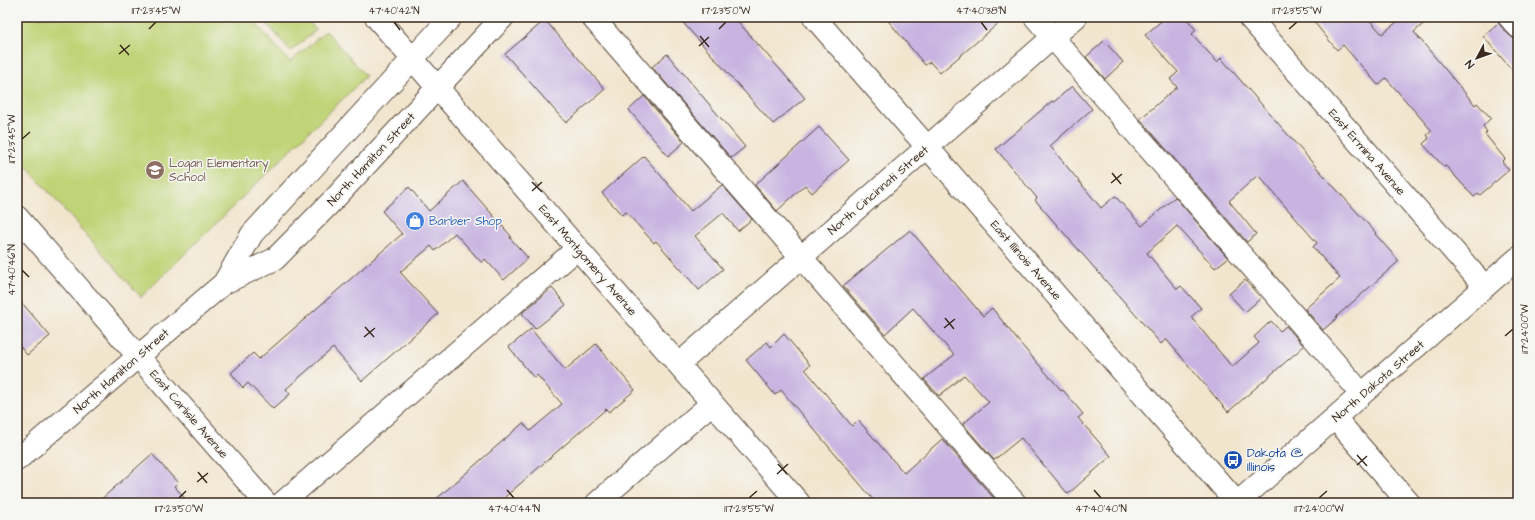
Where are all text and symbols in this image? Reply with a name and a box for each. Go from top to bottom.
text: 117°23'45"W [132,4,181,18]
text: 47°40'42"N [368,4,420,18]
text: 117°23'50"W [702,4,751,18]
text: 47°40'38"N [956,4,1006,18]
text: 117°23'55"W [1272,4,1322,18]
north arrow [1457,38,1497,78]
text: N [1462,57,1478,72]
street label: East Ermina Avenue [1324,105,1409,200]
street label: North Hamilton Street [323,109,419,210]
text: 117°23'45"W [5,114,19,164]
street label: North Cincinnati Street [824,142,933,239]
place label: Logan Elementary School [169,155,269,186]
school or university icon: Logan Elementary School [144,159,166,181]
street label: East Montgomery Avenue [534,201,641,321]
shop icon: Barber Shop [404,210,426,232]
place label: Barber Shop [429,213,502,230]
street label: East Illinois Avenue [986,217,1065,304]
text: 47°40'46"N [5,244,19,296]
text: 117°24'00"W [1518,304,1532,354]
street label: North Hamilton Street [70,325,173,418]
street label: North Dakota Street [1328,336,1428,426]
street label: East Carlisle Avenue [145,366,232,463]
place label: Dakota @ Illinois [1247,445,1304,476]
bus stop icon: Dakota @ Illinois [1222,449,1244,471]
text: 117°23'50"W [155,502,204,516]
text: 47°40'44"N [488,502,540,516]
text: 117°23'55"W [724,502,774,516]
text: 47°40'40"N [1075,502,1127,516]
text: 117°24'00"W [1294,502,1344,516]

